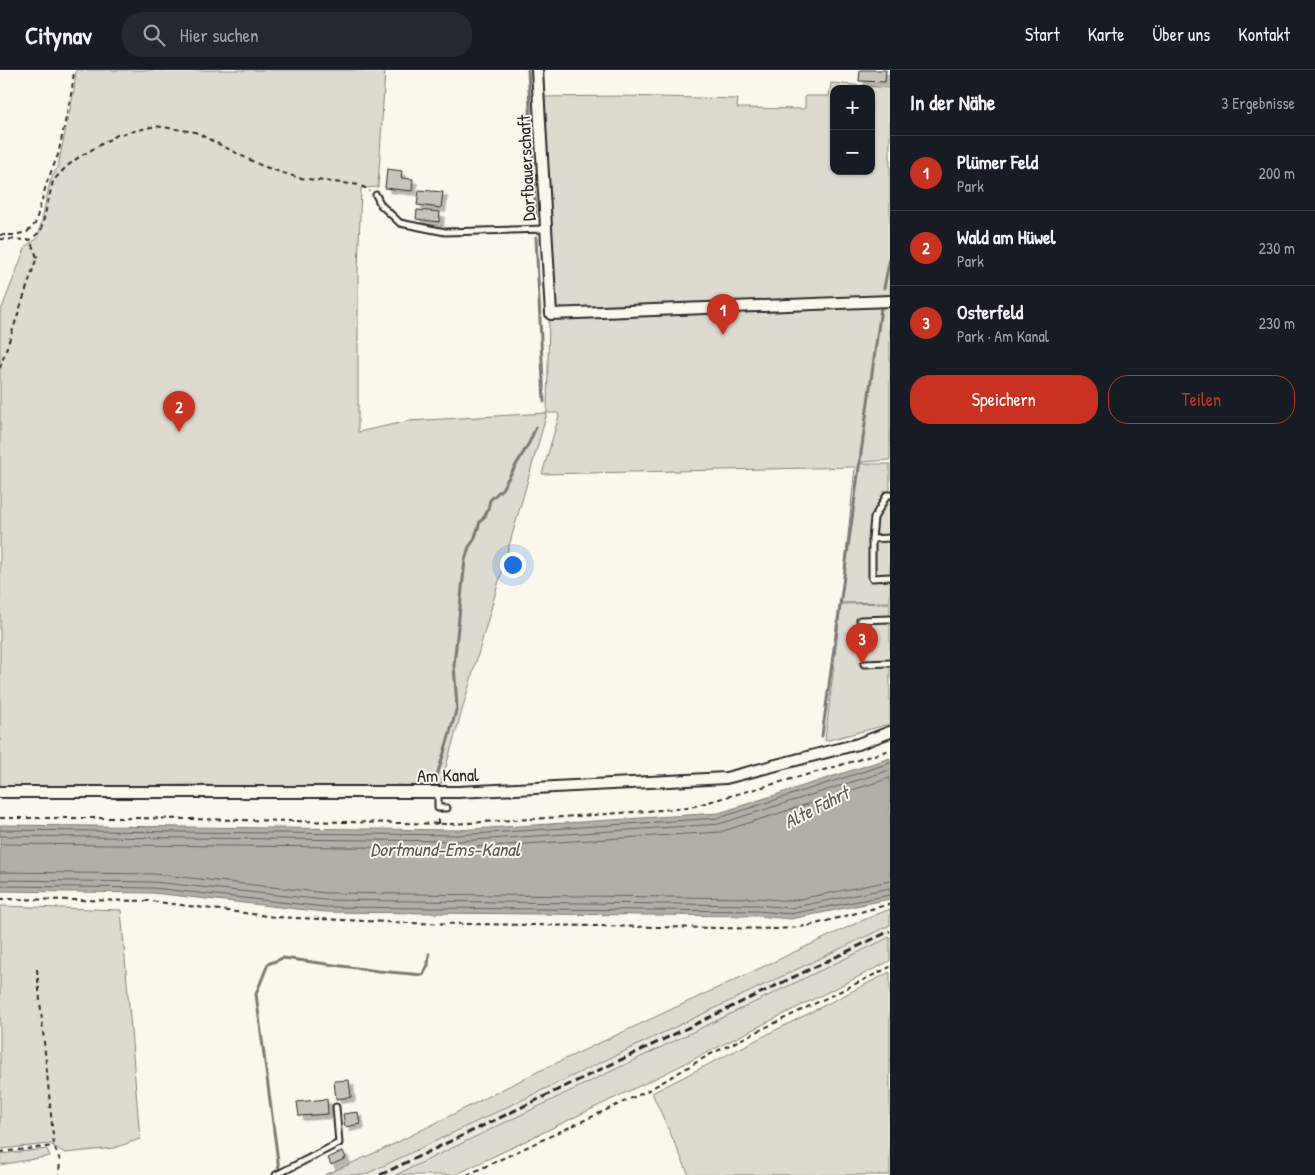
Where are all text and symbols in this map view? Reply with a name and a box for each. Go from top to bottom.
search box [122,12,472,57]
text: Citynav [25,19,92,51]
icon: search [140,21,168,49]
text: Hier suchen [180,22,259,48]
text: Start [1025,22,1060,47]
text: Karte [1088,22,1124,47]
text: Über uns [1152,22,1210,47]
text: Kontakt [1238,22,1290,47]
map controls [830,85,875,175]
button: + [830,85,875,130]
text: In der Nähe [910,88,995,117]
text: 3 Ergebnisse [1221,92,1295,114]
street label: Dorfbauerschaft [511,114,541,222]
button: − [830,130,875,175]
text: Plümer Feld [957,149,1038,175]
text: 1 [923,162,929,184]
text: 200 m [1259,162,1295,184]
text: Park [957,175,984,197]
text: Wald am Hüwel [957,224,1056,250]
text: 2 [922,237,930,259]
text: 230 m [1259,237,1295,259]
text: Park [957,250,984,272]
pin: 1 [707,294,739,335]
text: Osterfeld [957,299,1023,325]
text: 3 [922,312,930,334]
text: 230 m [1259,312,1295,334]
text: Park · Am Kanal [957,325,1049,347]
button: Speichern [910,375,1098,424]
button: Teilen [1108,375,1295,424]
pin: 2 [163,391,195,432]
your location [500,552,526,578]
pin: 3 [846,623,878,664]
street label: Am Kanal [417,762,479,788]
water label: Alte Fahrt [779,779,855,834]
water label: Dortmund-Ems-Kanal [370,836,521,862]

